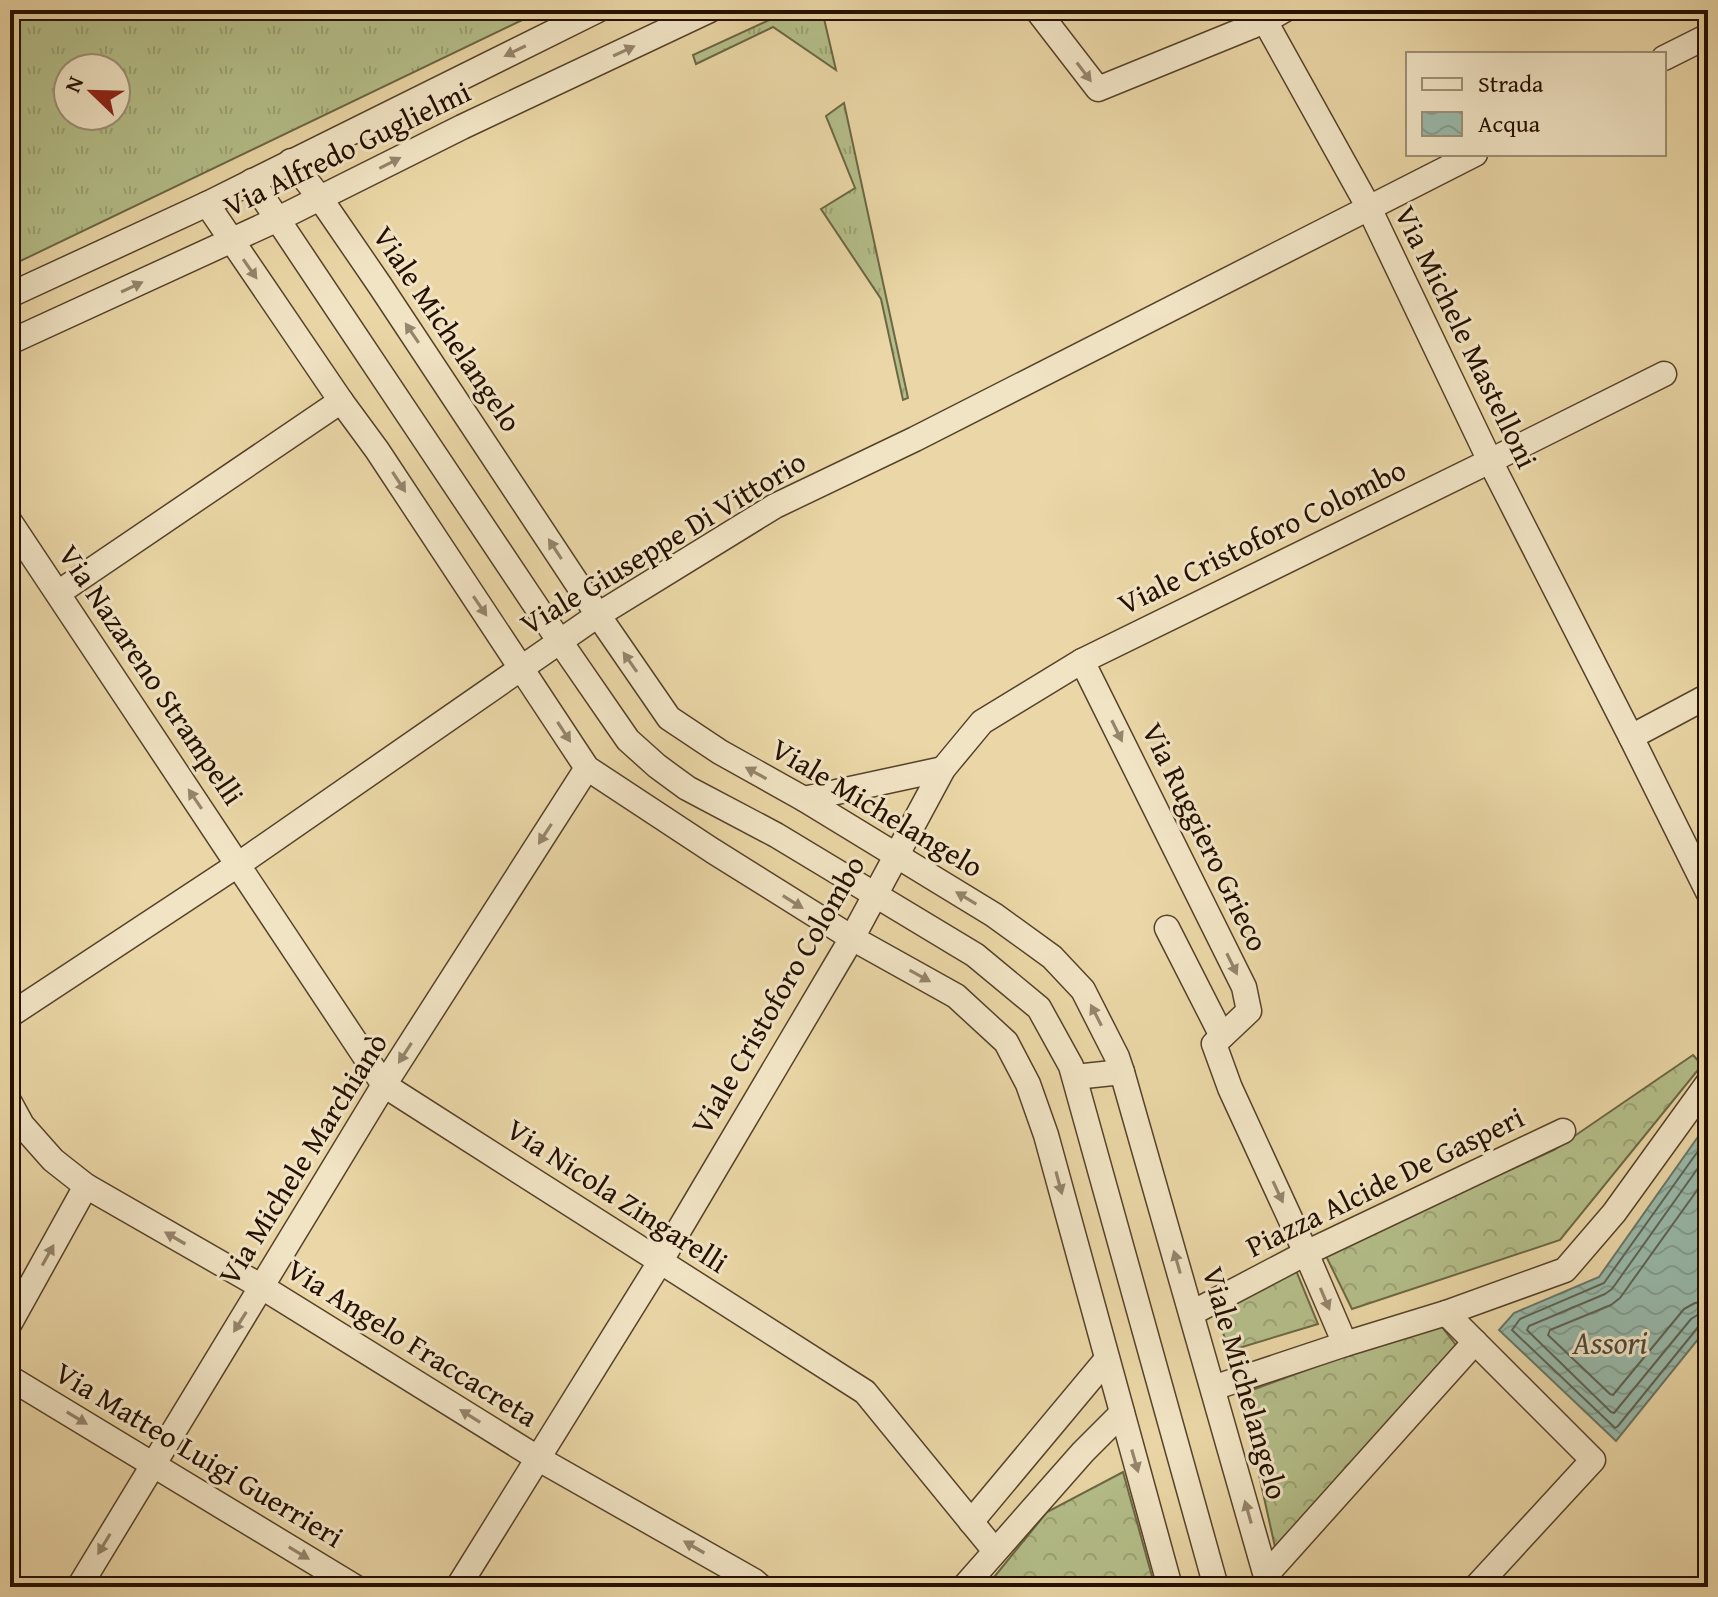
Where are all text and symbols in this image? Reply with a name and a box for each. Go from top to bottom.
one-way arrow [504,44,527,58]
one-way arrow [613,44,636,58]
north arrow [52,52,132,132]
legend [1406,52,1666,156]
one-way arrow [1076,62,1092,82]
text: Strada [1478,66,1544,101]
street label: Via Alfredo Guglielmi [216,69,478,227]
text: N [56,71,91,97]
text: Acqua [1478,106,1541,141]
one-way arrow [378,156,401,170]
street label: Via Michele Mastelloni [1384,198,1550,475]
street label: Viale Michelangelo [362,217,533,440]
one-way arrow [242,259,257,280]
one-way arrow [120,280,144,293]
one-way arrow [405,322,420,343]
street label: Viale Giuseppe Di Vittorio [511,439,814,645]
street label: Viale Cristoforo Colombo [1110,447,1413,625]
one-way arrow [391,472,406,493]
street label: Via Nazareno Strampelli [48,535,256,814]
one-way arrow [548,539,563,560]
one-way arrow [473,595,488,616]
one-way arrow [623,651,638,672]
street label: Via Ruggiero Grieco [1131,715,1280,958]
one-way arrow [1110,719,1124,742]
one-way arrow [556,721,570,743]
street label: Viale Michelangelo [763,726,992,888]
one-way arrow [745,766,768,779]
one-way arrow [188,789,203,810]
one-way arrow [538,823,553,844]
street label: Viale Cristoforo Colombo [679,847,875,1142]
one-way arrow [955,891,977,905]
one-way arrow [783,894,804,909]
one-way arrow [1225,952,1239,975]
one-way arrow [909,969,931,983]
one-way arrow [1089,1004,1103,1027]
street label: Via Michele Marchianò [207,1024,398,1293]
one-way arrow [399,1042,413,1064]
street label: Piazza Alcide De Gasperi [1238,1095,1531,1268]
street label: Via Nicola Zingarelli [498,1107,737,1283]
one-way arrow [1053,1171,1065,1196]
one-way arrow [1271,1180,1285,1203]
one-way arrow [164,1231,187,1245]
one-way arrow [41,1243,55,1266]
street label: Via Angelo Fraccacreta [278,1247,547,1437]
one-way arrow [1170,1249,1183,1273]
street label: Viale Michelangelo [1192,1261,1300,1504]
one-way arrow [1319,1287,1332,1310]
one-way arrow [234,1311,248,1333]
water label: Assori [1571,1319,1648,1366]
street label: Via Matteo Luigi Guerrieri [47,1350,352,1558]
one-way arrow [459,1409,481,1423]
one-way arrow [66,1411,88,1425]
one-way arrow [1129,1449,1142,1473]
one-way arrow [1241,1499,1254,1523]
one-way arrow [98,1533,112,1555]
one-way arrow [683,1540,705,1554]
one-way arrow [288,1546,310,1560]

